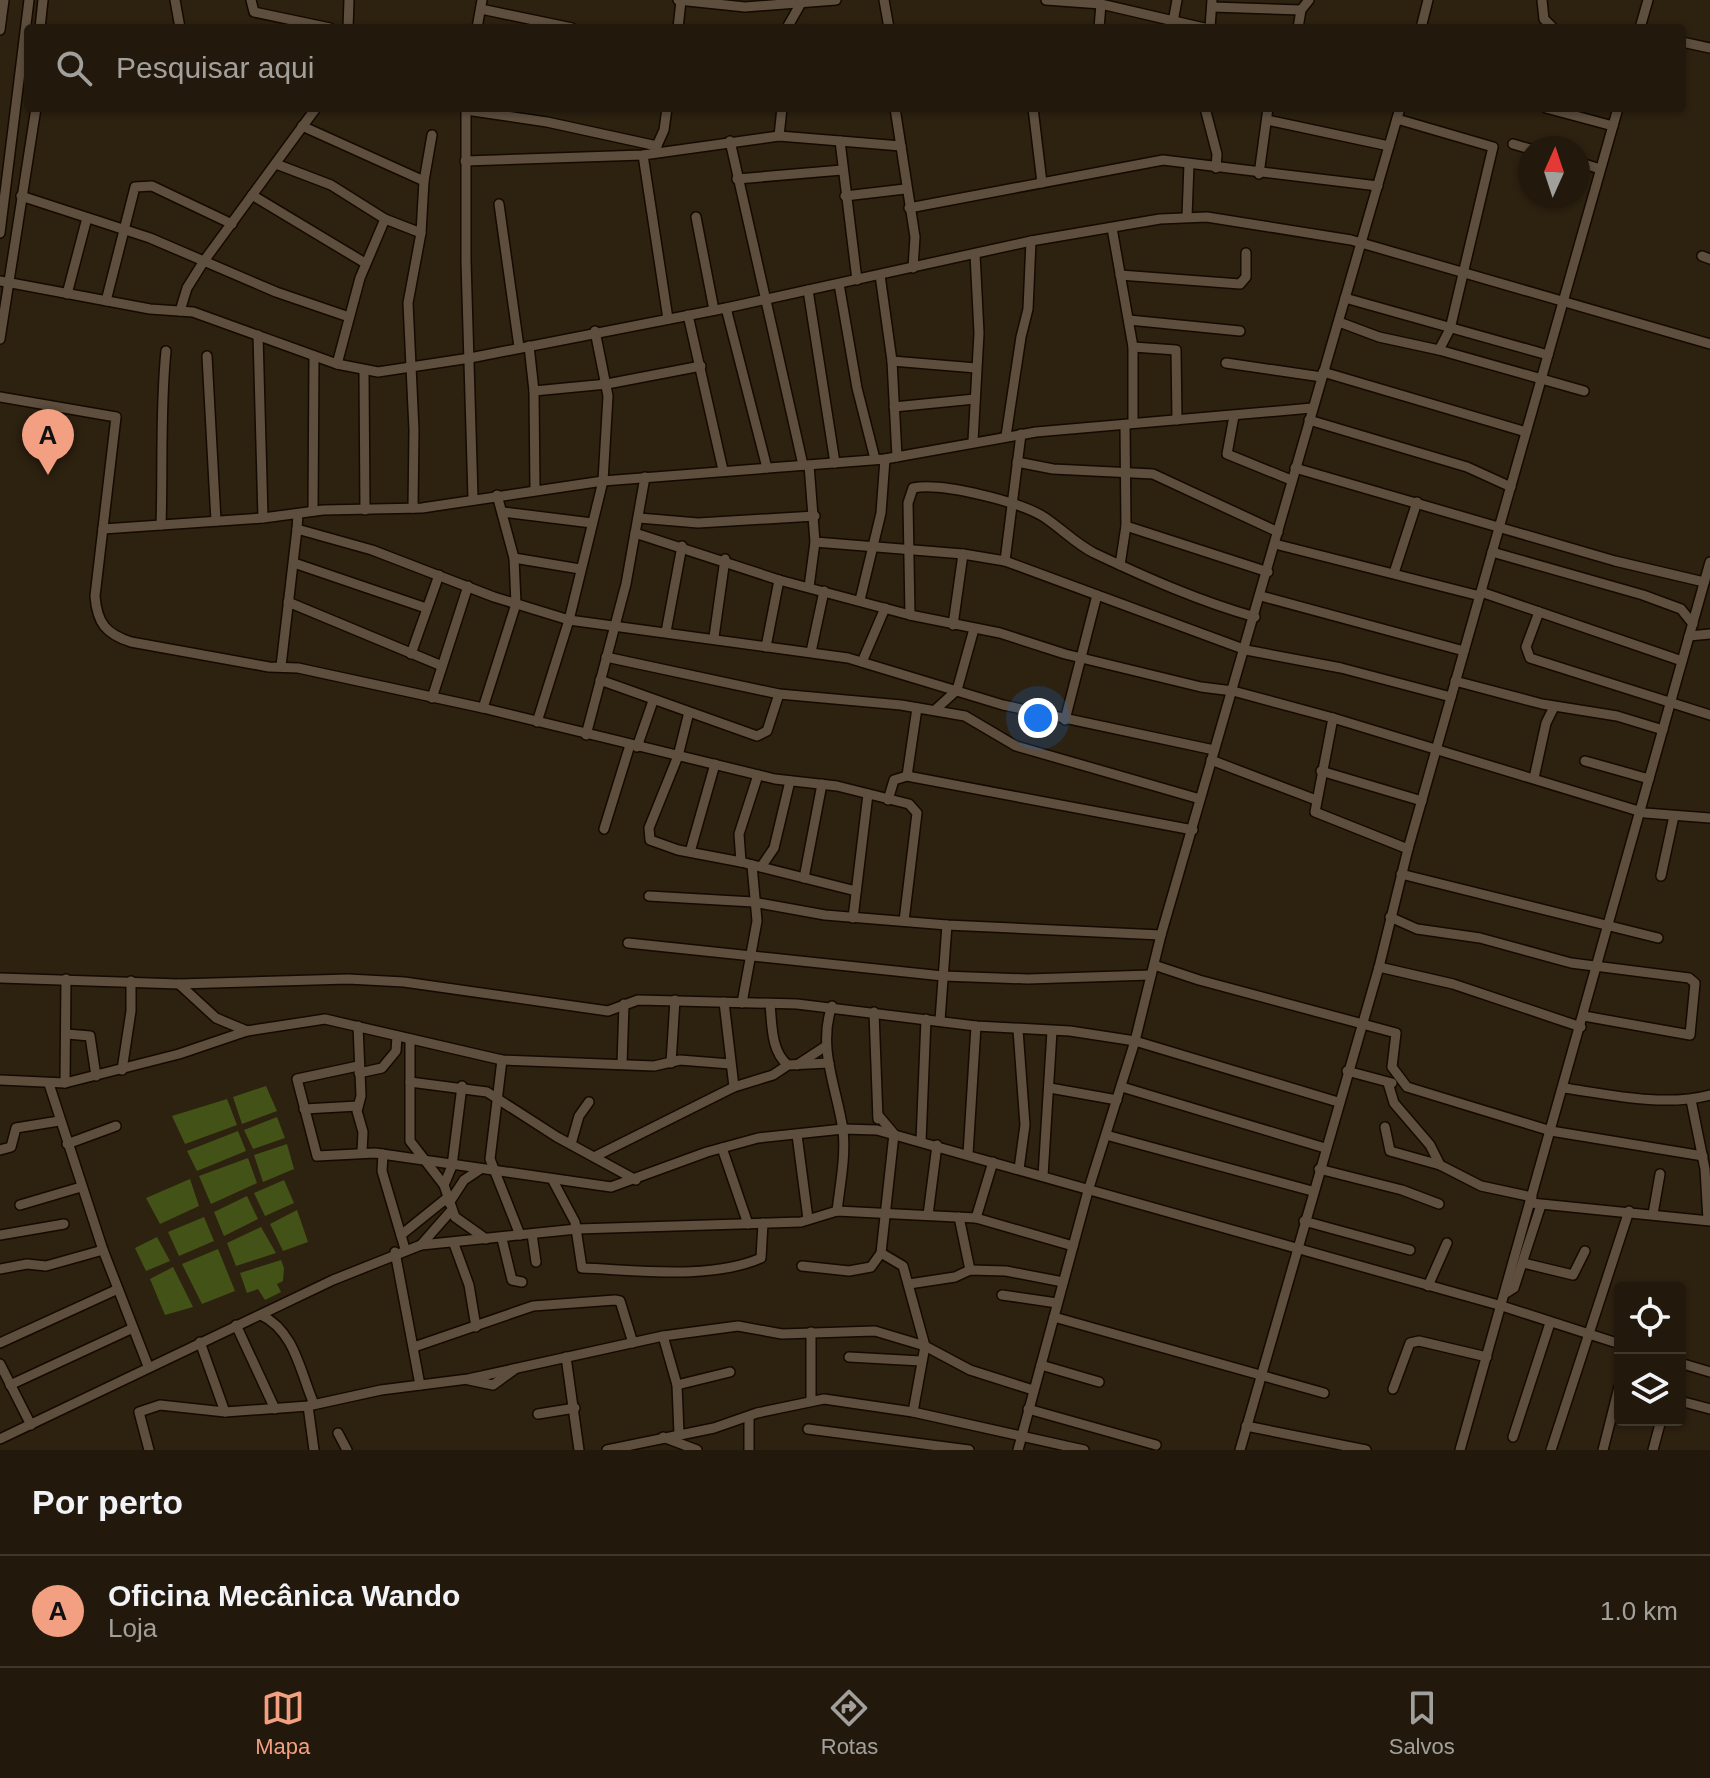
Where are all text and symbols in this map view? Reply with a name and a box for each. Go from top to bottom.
search box [24,24,1686,112]
icon: search [52,46,96,90]
text: Pesquisar aqui [116,51,314,84]
north arrow [1518,136,1590,208]
pin: A [22,409,74,475]
your location [1018,698,1058,738]
map controls [1614,1282,1686,1426]
button: locate [1614,1282,1686,1354]
button: layers [1614,1354,1686,1426]
text: Por perto [32,1483,183,1521]
text: Oficina Mecânica Wando [108,1579,460,1612]
text: A [49,1596,67,1626]
text: 1.0 km [1600,1596,1678,1626]
text: Loja [108,1613,157,1643]
tab: Mapa [255,1686,310,1760]
tab: Rotas [821,1686,878,1760]
tab: Salvos [1389,1686,1455,1760]

